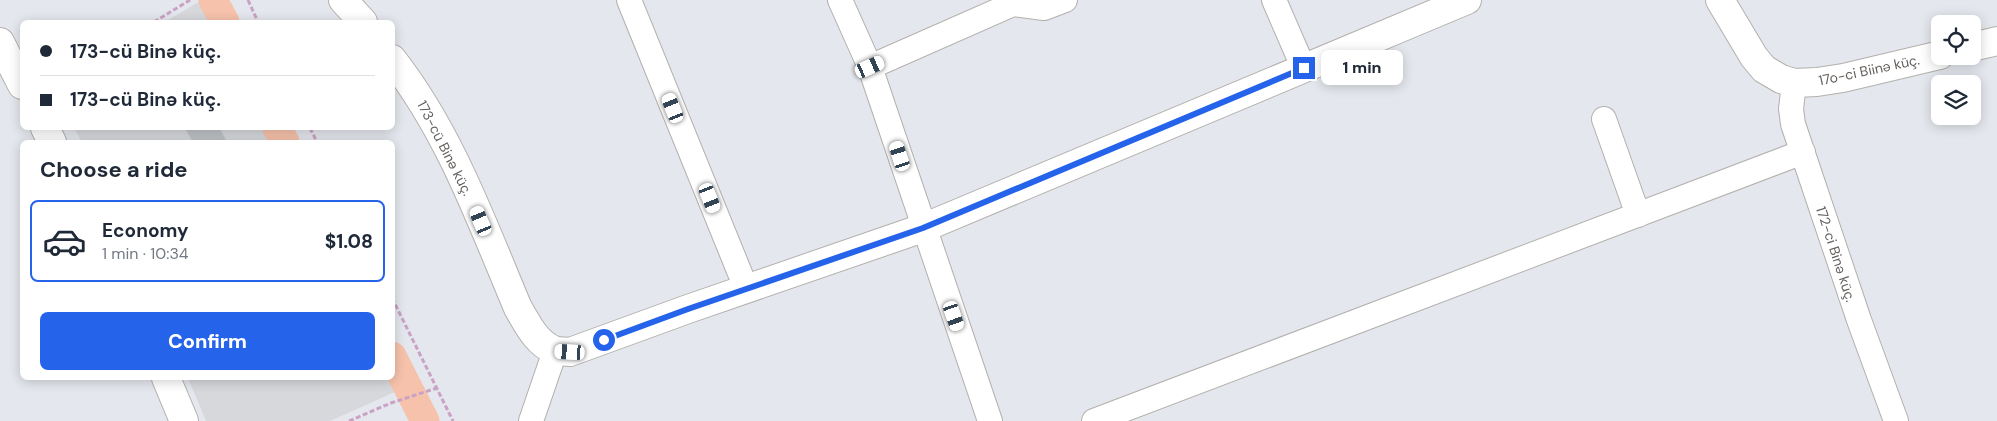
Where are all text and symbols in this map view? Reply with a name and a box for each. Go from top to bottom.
map controls [1931,15,1981,125]
button: locate [1931,15,1981,65]
text: 173-cü Binə küç. [70,39,221,64]
callout: 1 min [1322,50,1404,86]
street label: 17o-ci Biinə küç. [1817,50,1921,89]
car [853,54,886,80]
route end [1293,57,1315,79]
text: 1 min [1342,57,1382,78]
button: layers [1931,75,1981,125]
text: 173-cü Binə küç. [70,87,221,112]
car [660,91,685,125]
street label: 173-cü Binə küç. [413,97,477,199]
car [888,139,911,173]
text: Choose a ride [40,155,188,184]
car [697,181,722,215]
car [468,204,493,238]
street label: 172-ci Binə küç. [1812,204,1860,304]
text: Economy [102,218,189,243]
icon: car [42,219,87,264]
text: $1.08 [325,229,373,254]
text: 1 min · 10:34 [102,243,189,264]
car [942,299,965,333]
button: Confirm [40,312,375,370]
route start [593,329,615,351]
car [554,344,585,360]

